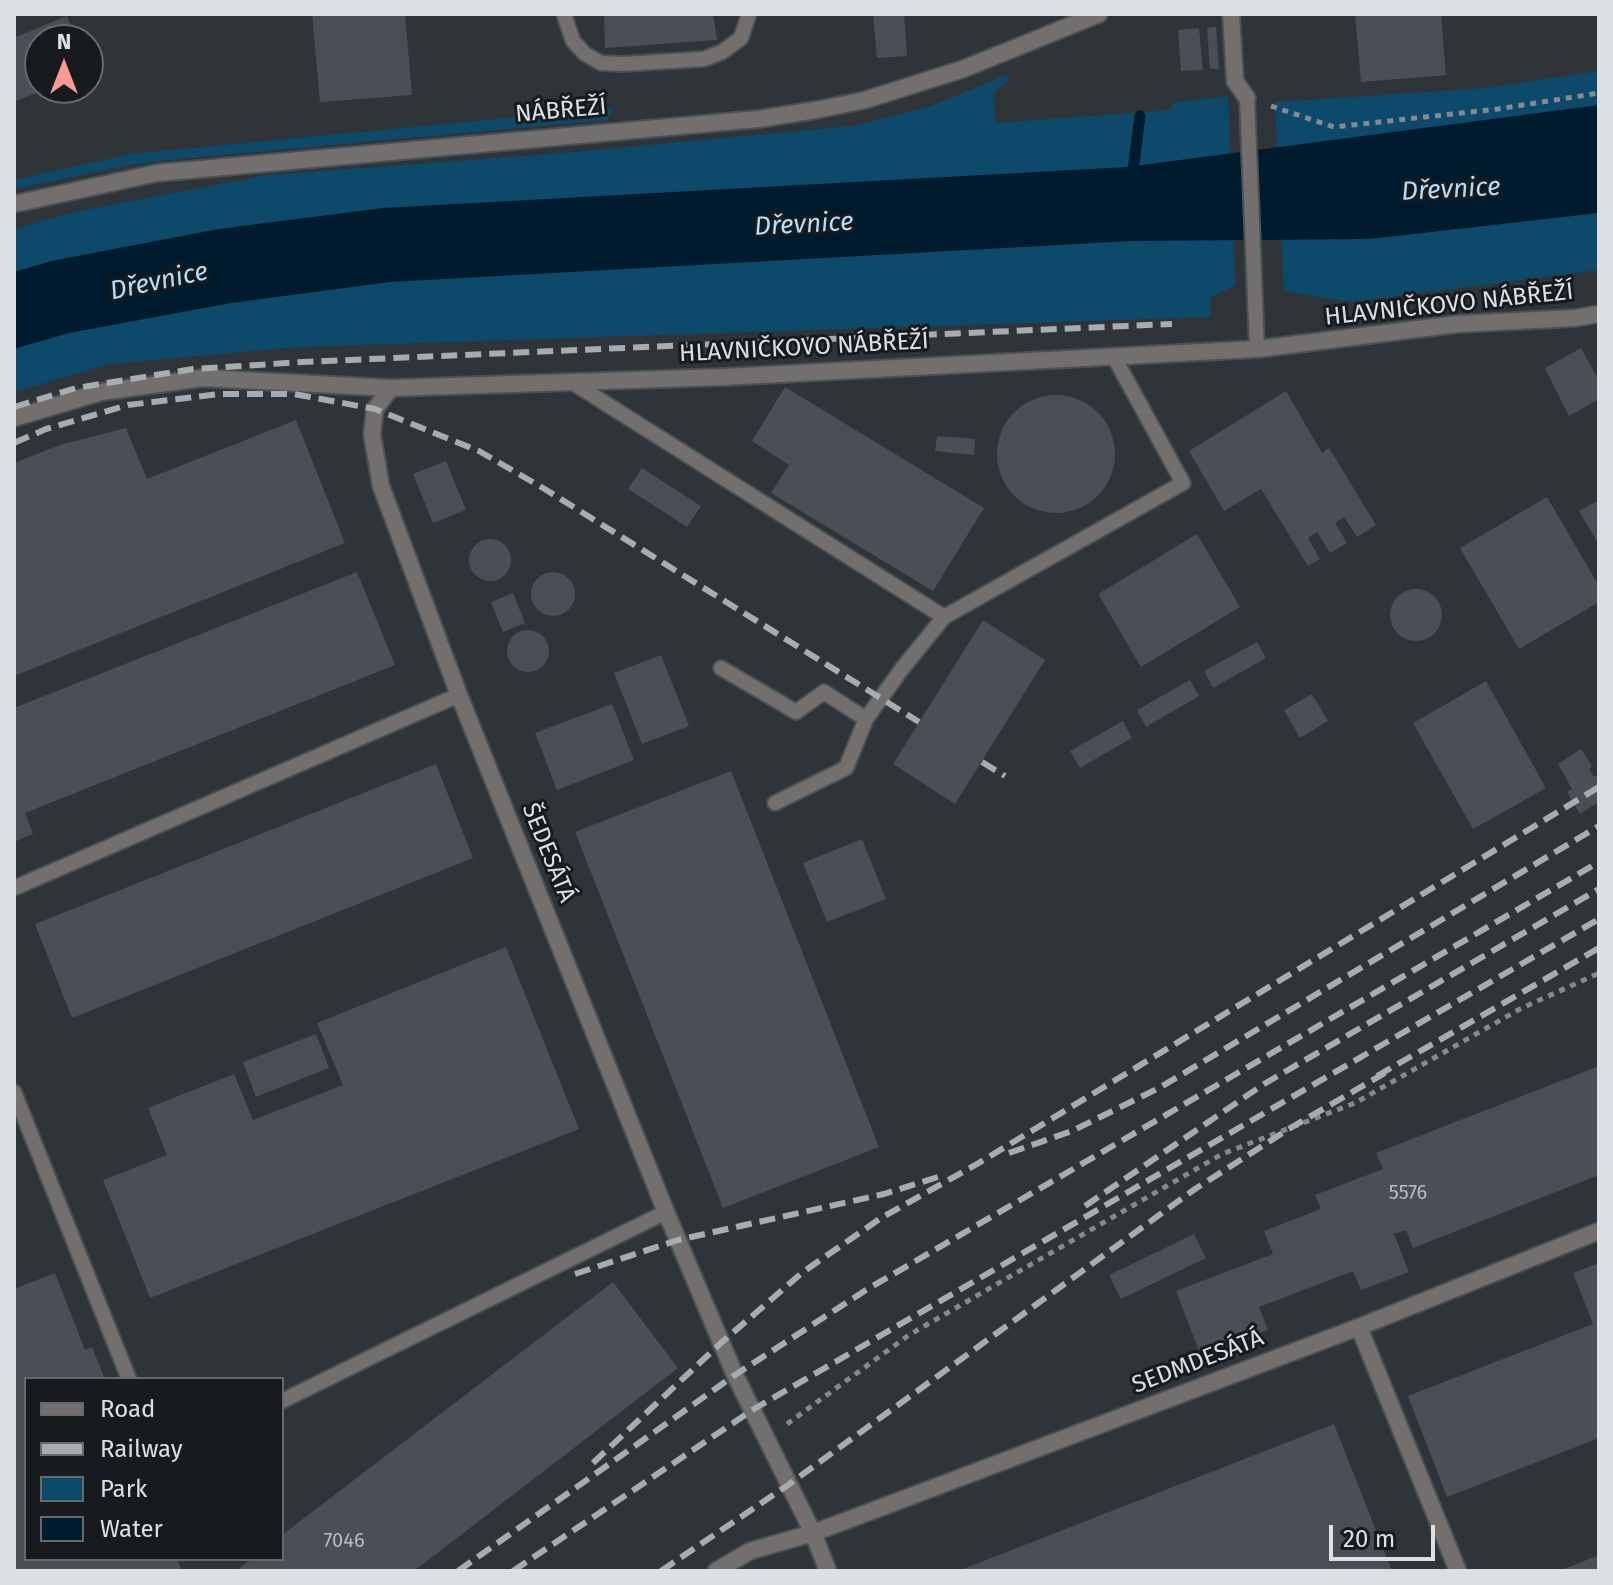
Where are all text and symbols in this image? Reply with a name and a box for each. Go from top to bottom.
north arrow [24,24,104,104]
text: N [57,28,71,55]
street label: NÁBŘEŽÍ [514,93,608,129]
water label: Dřevnice [1401,172,1501,208]
water label: Dřevnice [754,207,854,243]
water label: Dřevnice [107,256,211,308]
street label: HLAVNIČKOVO NÁBŘEŽÍ [1323,278,1575,332]
street label: HLAVNIČKOVO NÁBŘEŽÍ [678,327,930,369]
street label: ŠEDESÁTÁ [515,799,581,907]
house number: 5576 [1389,1181,1427,1205]
street label: SEDMDESÁTÁ [1128,1324,1268,1400]
legend [24,1377,284,1561]
text: Road [100,1395,155,1423]
text: Railway [100,1435,183,1463]
text: Park [100,1475,147,1503]
scale bar [1333,1509,1439,1559]
text: Water [100,1515,163,1543]
text: 20 m [1343,1525,1395,1553]
house number: 7046 [323,1529,365,1553]

